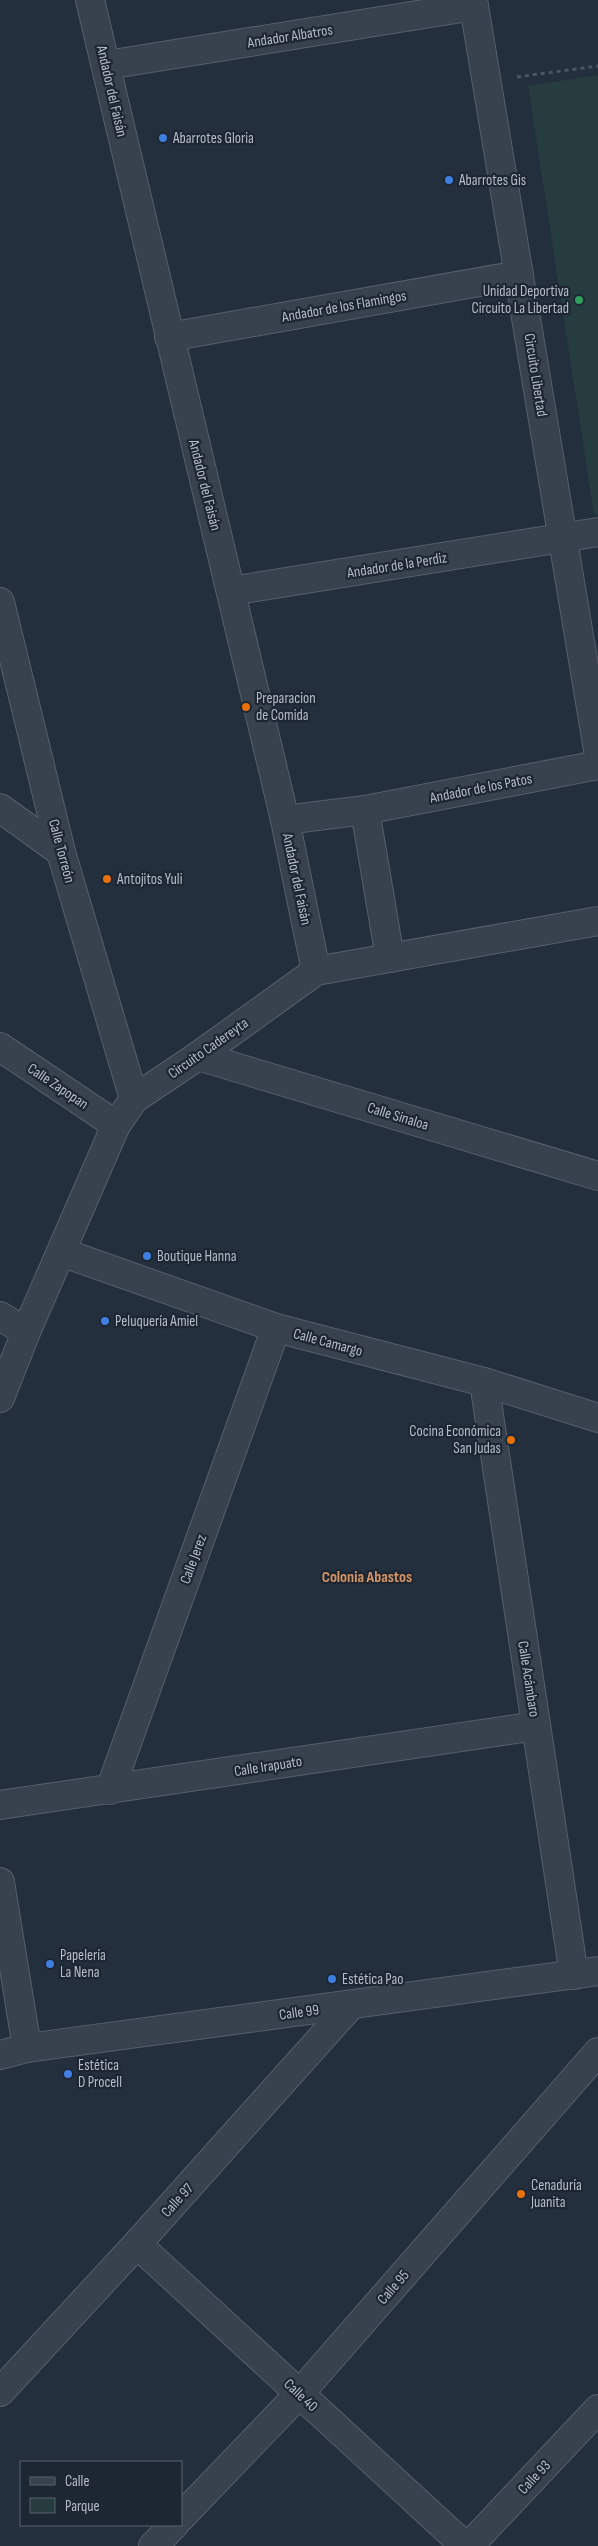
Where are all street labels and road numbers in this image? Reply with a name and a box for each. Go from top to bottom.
street label: Andador Albatros [245,20,334,53]
street label: Andador del Faisán [92,43,131,139]
street label: Andador de los Flamingos [279,286,408,327]
street label: Circuito Libertad [520,332,551,418]
street label: Andador del Faisán [184,437,225,533]
street label: Andador de la Perdiz [345,548,449,583]
street label: Andador de los Patos [427,769,534,808]
street label: Calle Torreón [44,817,79,885]
street label: Andador del Faisán [277,831,316,927]
street label: Circuito Cadereyta [165,1014,252,1083]
street label: Calle Zapopan [24,1059,92,1114]
street label: Calle Sinaloa [365,1098,431,1135]
street label: Calle Camargo [291,1324,365,1361]
street label: Calle Jerez [176,1531,211,1587]
street label: Calle Acámbaro [513,1640,544,1719]
street label: Calle Irapuato [233,1752,303,1781]
street label: Calle 99 [278,2000,320,2025]
street label: Calle 97 [157,2179,198,2221]
street label: Calle 95 [373,2266,413,2308]
street label: Calle 40 [280,2375,322,2416]
street label: Calle 93 [514,2456,555,2498]

